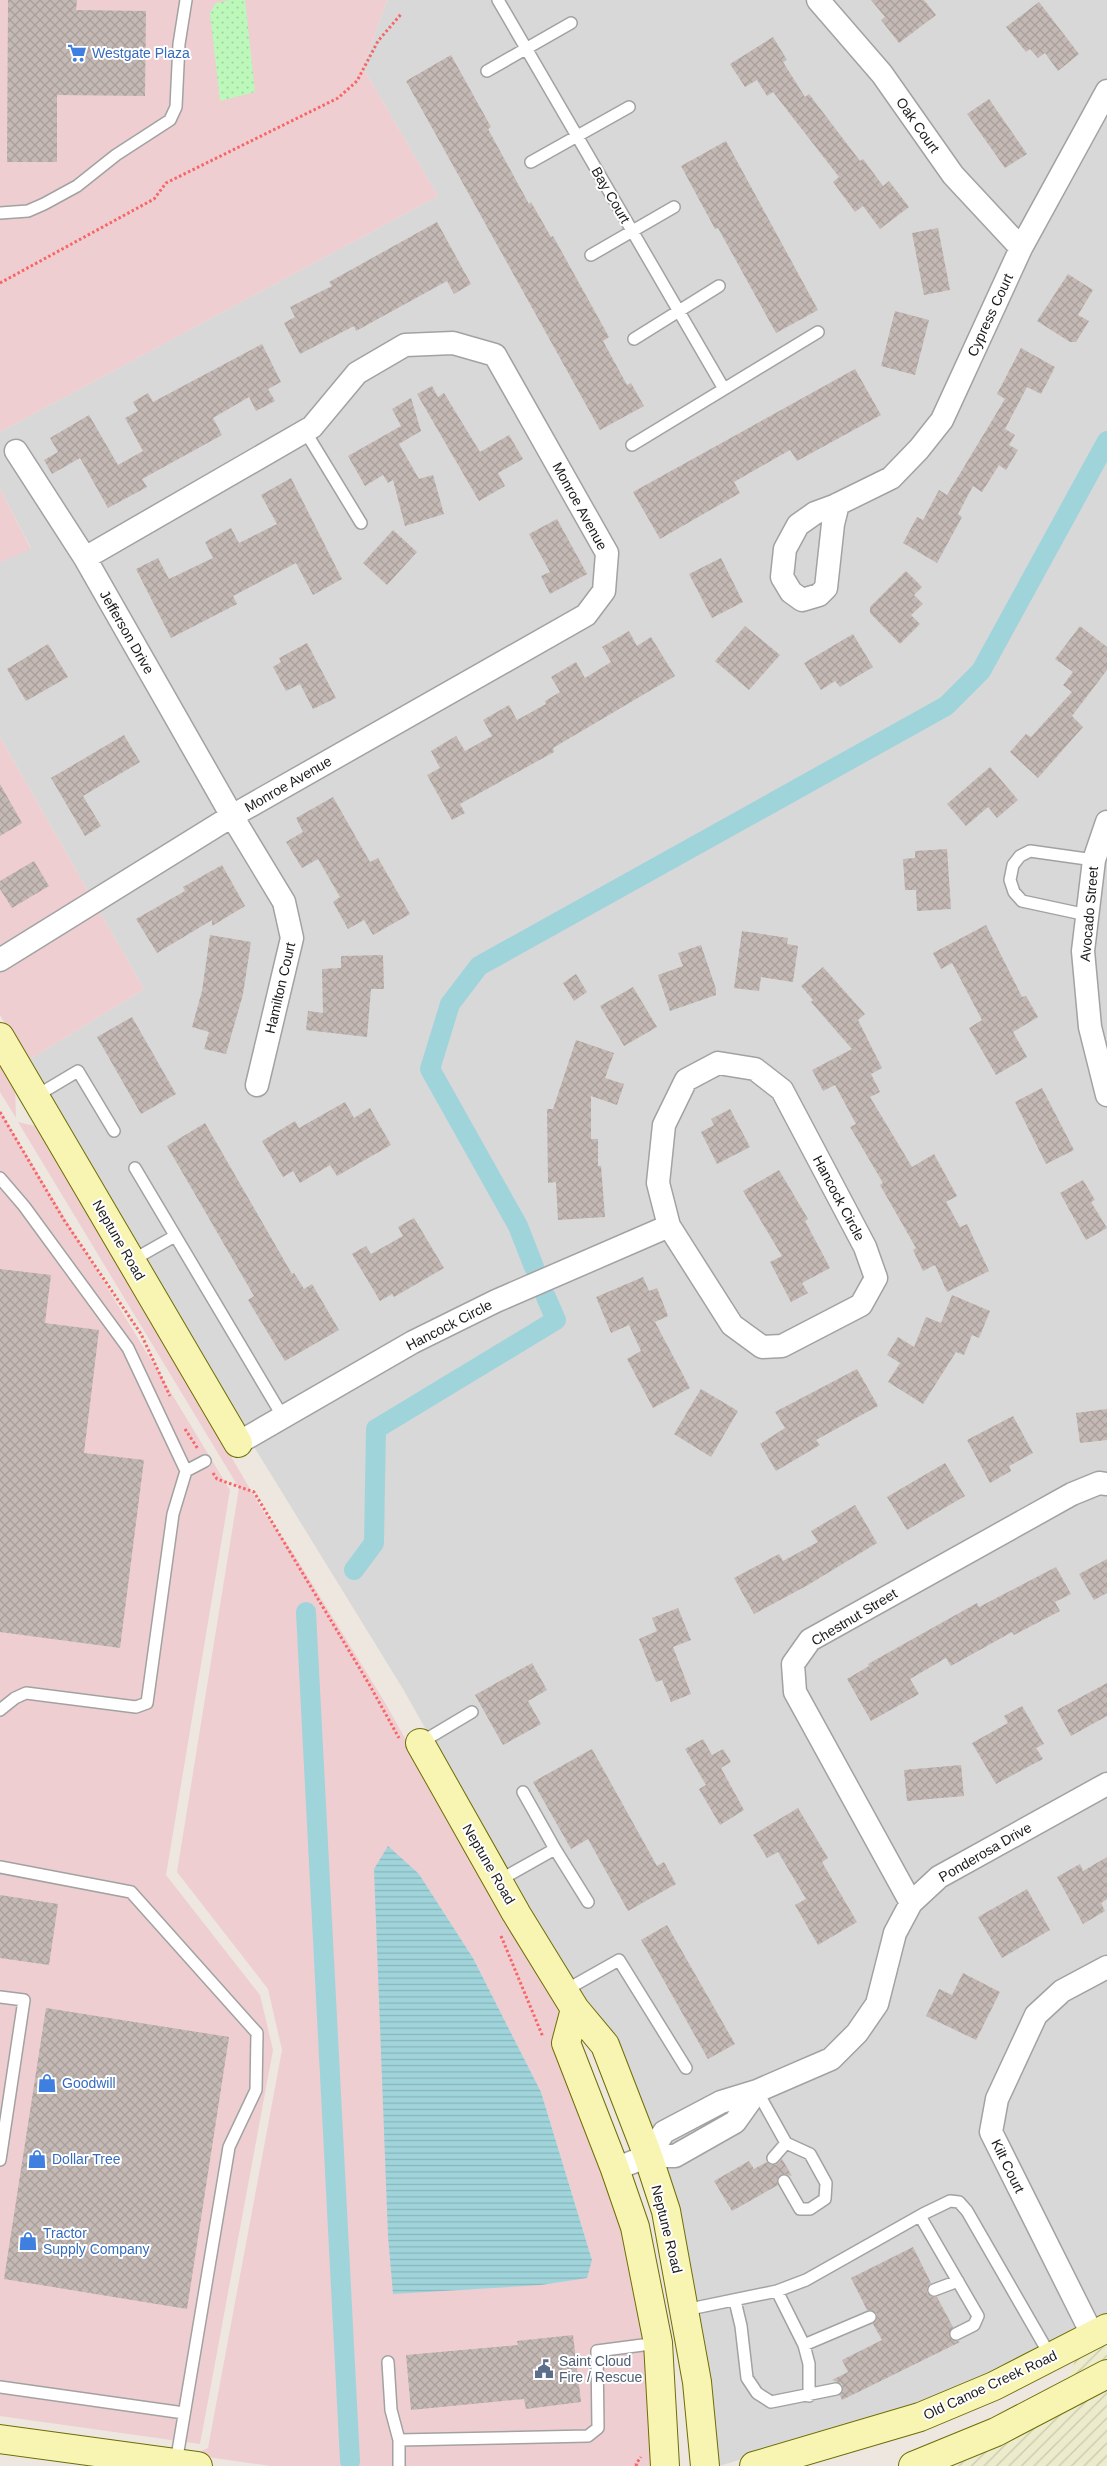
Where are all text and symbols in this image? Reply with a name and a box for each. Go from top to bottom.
supermarket icon: Westgate Plaza [66,42,88,64]
place label: Westgate Plaza [92,45,190,61]
street label: Oak Court [893,94,943,156]
street label: Bay Court [589,164,634,226]
street label: Cypress Court [964,271,1016,359]
street label: Monroe Avenue [549,459,611,553]
street label: Jefferson Drive [97,587,158,677]
street label: Monroe Avenue [242,753,335,815]
street label: Avocado Street [1077,866,1101,962]
street label: Hamilton Court [262,941,298,1035]
street label: Hancock Circle [810,1153,868,1244]
street label: Neptune Road [89,1197,149,1283]
street label: Hancock Circle [403,1296,495,1353]
street label: Chestnut Street [808,1585,900,1649]
street label: Ponderosa Drive [936,1819,1034,1885]
street label: Neptune Road [459,1821,519,1907]
shop icon: Goodwill [36,2072,58,2094]
place label: Goodwill [62,2075,116,2091]
street label: Kilt Court [988,2137,1028,2195]
shop icon: Dollar Tree [26,2148,48,2170]
place label: Dollar Tree [52,2151,121,2167]
street label: Neptune Road [648,2183,686,2275]
place label: Tractor Supply Company [43,2225,150,2257]
shop icon: Tractor Supply Company [17,2230,39,2252]
street label: Old Canoe Creek Road [921,2347,1059,2423]
place label: Saint Cloud Fire / Rescue [559,2353,642,2385]
public building icon: Saint Cloud Fire / Rescue [533,2358,555,2380]

